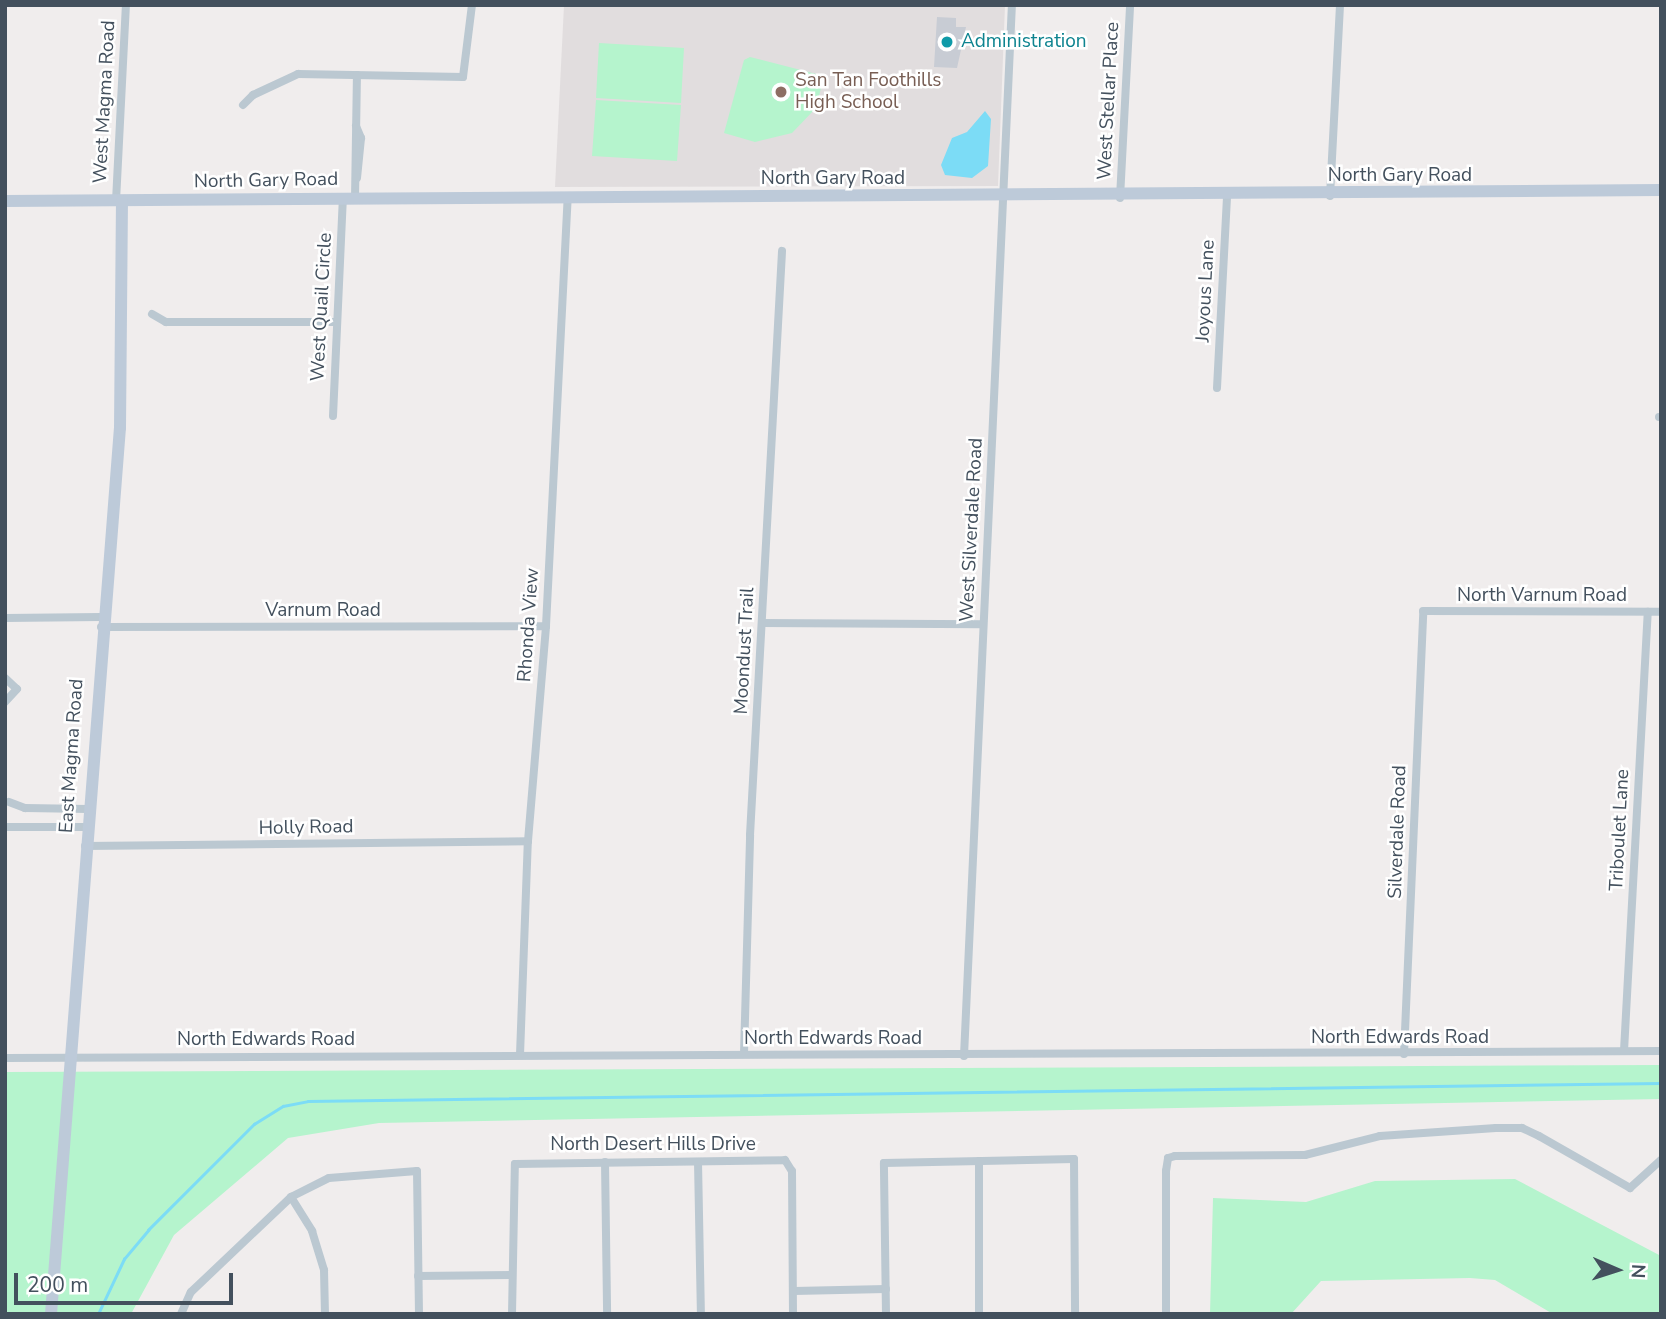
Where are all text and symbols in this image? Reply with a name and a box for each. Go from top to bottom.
street label: West Magma Road [89,20,121,184]
street label: West Stellar Place [1093,21,1125,181]
place label: Administration [961,31,1087,53]
marker: Administration [939,34,955,50]
place label: San Tan Foothills High School [795,70,941,114]
marker: San Tan Foothills High School [773,84,789,100]
street label: North Gary Road [1328,165,1472,187]
street label: North Gary Road [194,168,338,194]
street label: North Gary Road [761,168,905,190]
street label: West Quail Circle [307,232,337,382]
street label: Joyous Lane [1192,239,1220,343]
street label: West Silverdale Road [956,437,988,623]
street label: Rhonda View [514,567,544,683]
street label: North Varnum Road [1457,585,1627,607]
street label: Moondust Trail [730,587,760,715]
street label: Varnum Road [265,600,381,622]
street label: East Magma Road [55,678,89,834]
street label: Silverdale Road [1384,765,1412,899]
street label: Triboulet Lane [1605,769,1635,891]
street label: Holly Road [258,816,354,840]
street label: North Edwards Road [1311,1027,1489,1049]
street label: North Edwards Road [744,1028,922,1050]
street label: North Edwards Road [177,1029,355,1051]
street label: North Desert Hills Drive [550,1134,756,1156]
north arrow [1582,1235,1652,1305]
scale bar [18,1260,236,1304]
text: N [1625,1263,1651,1279]
text: 200 m [27,1271,88,1299]

